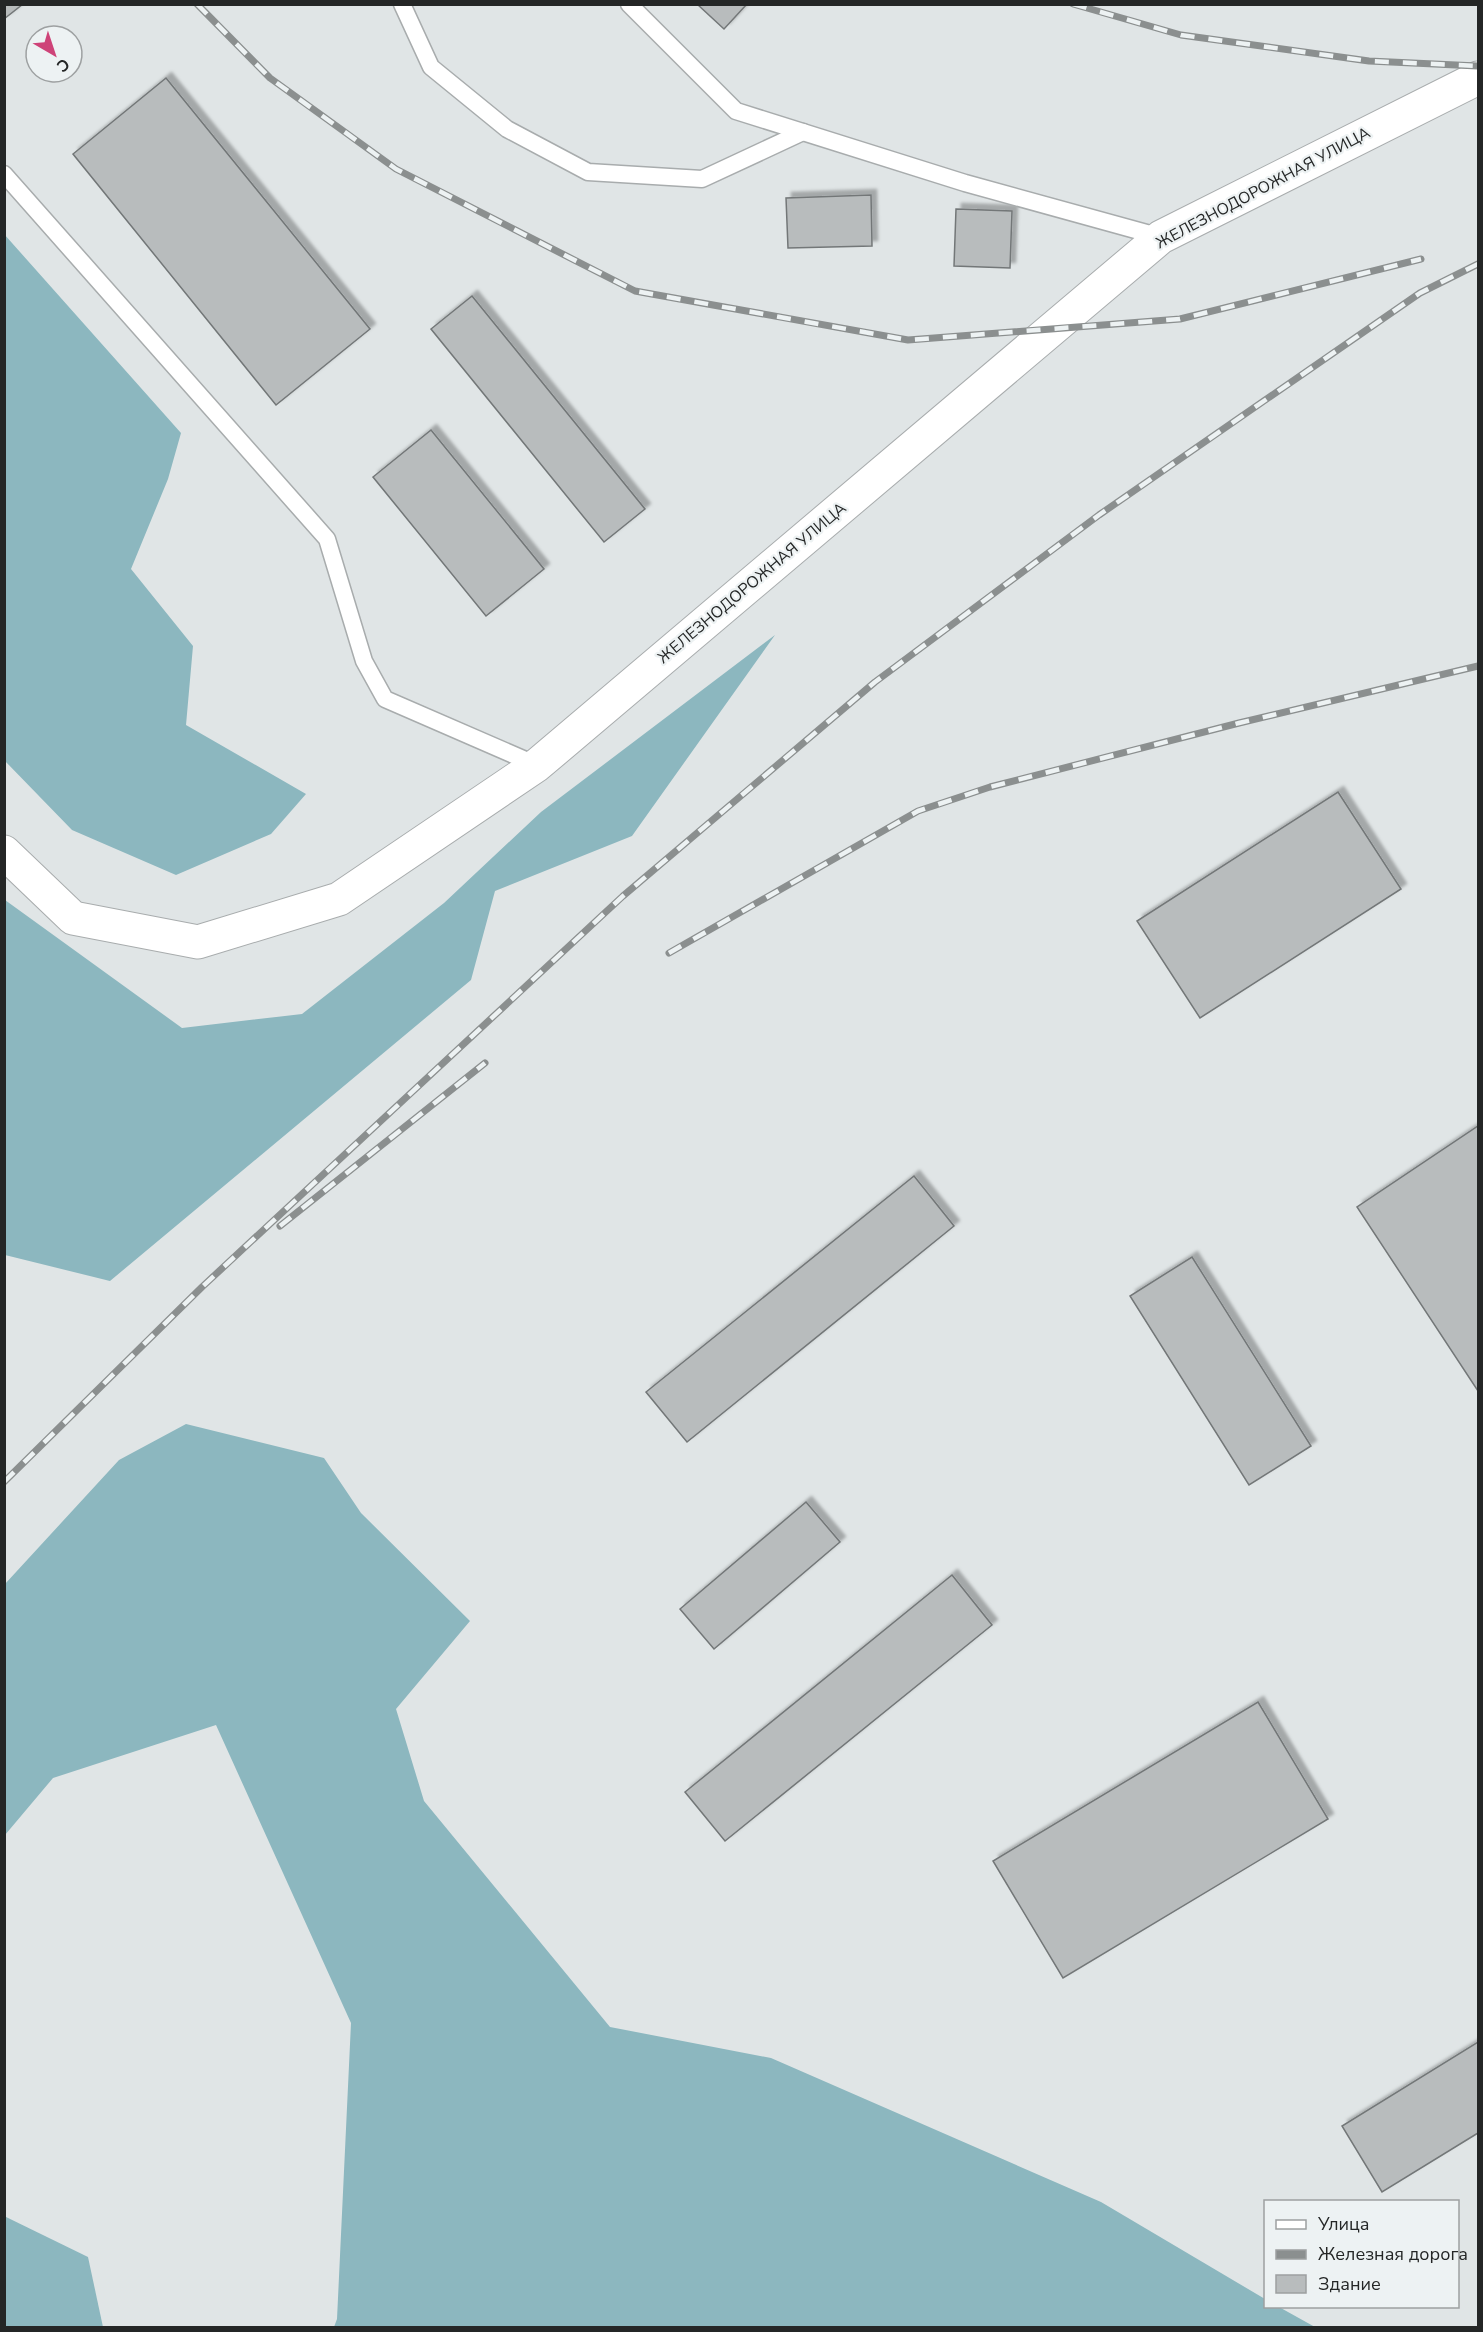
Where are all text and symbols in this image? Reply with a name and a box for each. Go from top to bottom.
north arrow [24,24,84,84]
text: С [52,53,74,77]
street label: ЖЕЛЕЗНОДОРОЖНАЯ УЛИЦА [1152,122,1374,254]
street label: ЖЕЛЕЗНОДОРОЖНАЯ УЛИЦА [653,497,851,668]
legend [1264,2200,1459,2308]
text: Улица [1317,2212,1369,2236]
text: Железная дорога [1318,2242,1468,2266]
text: Здание [1318,2272,1381,2296]

